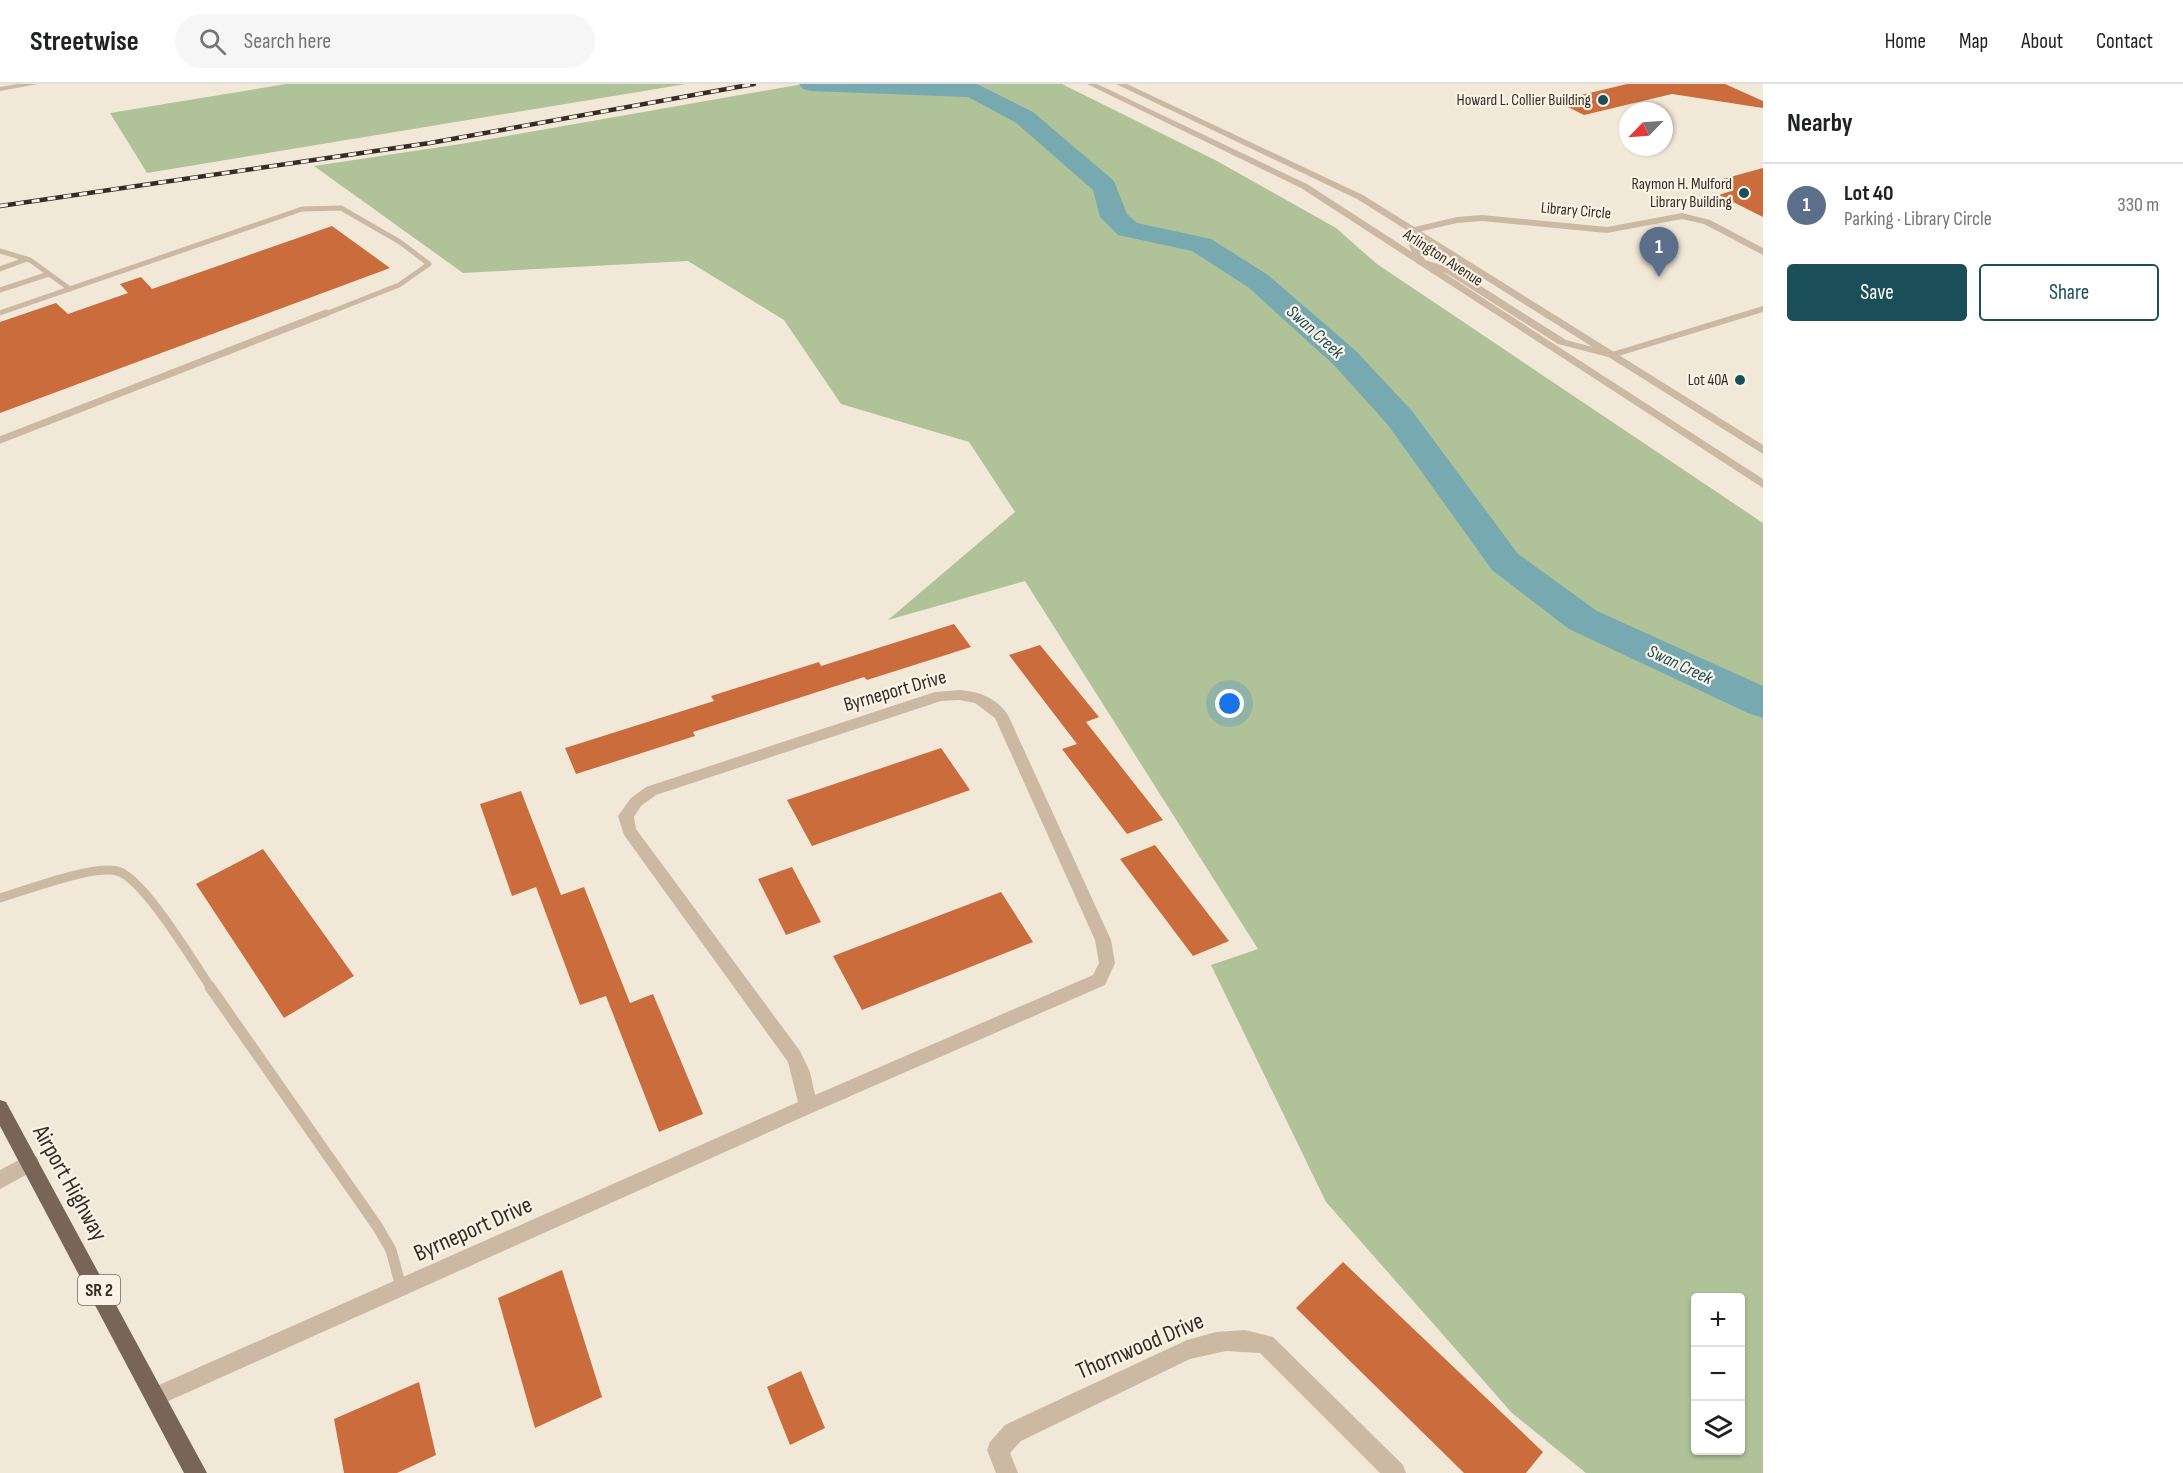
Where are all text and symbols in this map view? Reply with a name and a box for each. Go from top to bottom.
search box [175,14,595,68]
text: Streetwise [30,25,139,58]
icon: search [196,25,229,58]
text: Search here [244,28,331,55]
text: Home [1885,29,1926,54]
text: Map [1959,29,1988,54]
text: About [2021,29,2063,54]
text: Contact [2096,29,2153,54]
place label: Howard L. Collier Building [1457,91,1591,110]
marker: Howard L. Collier Building [1596,93,1610,107]
north arrow [1619,102,1673,156]
text: Nearby [1787,108,1853,139]
place label: Raymon H. Mulford Library Building [1632,175,1732,212]
text: Lot 40 [1844,180,1894,207]
marker: Raymon H. Mulford Library Building [1737,186,1751,200]
text: 1 [1803,193,1810,217]
text: 330 m [2117,193,2159,217]
street label: Library Circle [1540,198,1612,224]
text: Parking · Library Circle [1844,207,1992,231]
street label: Arlington Avenue [1399,225,1486,291]
pin: 1 [1640,228,1678,277]
button: Save [1787,264,1967,321]
button: Share [1979,264,2159,321]
water label: Swan Creek [1282,301,1349,364]
place label: Lot 40A [1688,371,1728,390]
marker: Lot 40A [1733,373,1747,387]
water label: Swan Creek [1644,641,1717,690]
street label: Byrneport Drive [841,665,949,717]
your location [1215,689,1244,718]
street label: Airport Highway [26,1119,114,1246]
street label: Byrneport Drive [409,1190,537,1268]
road number: SR 2 [78,1275,120,1305]
map controls [1691,1293,1745,1455]
button: + [1691,1293,1745,1347]
street label: Thornwood Drive [1072,1306,1208,1386]
button: − [1691,1347,1745,1401]
button: layers [1691,1401,1745,1455]

